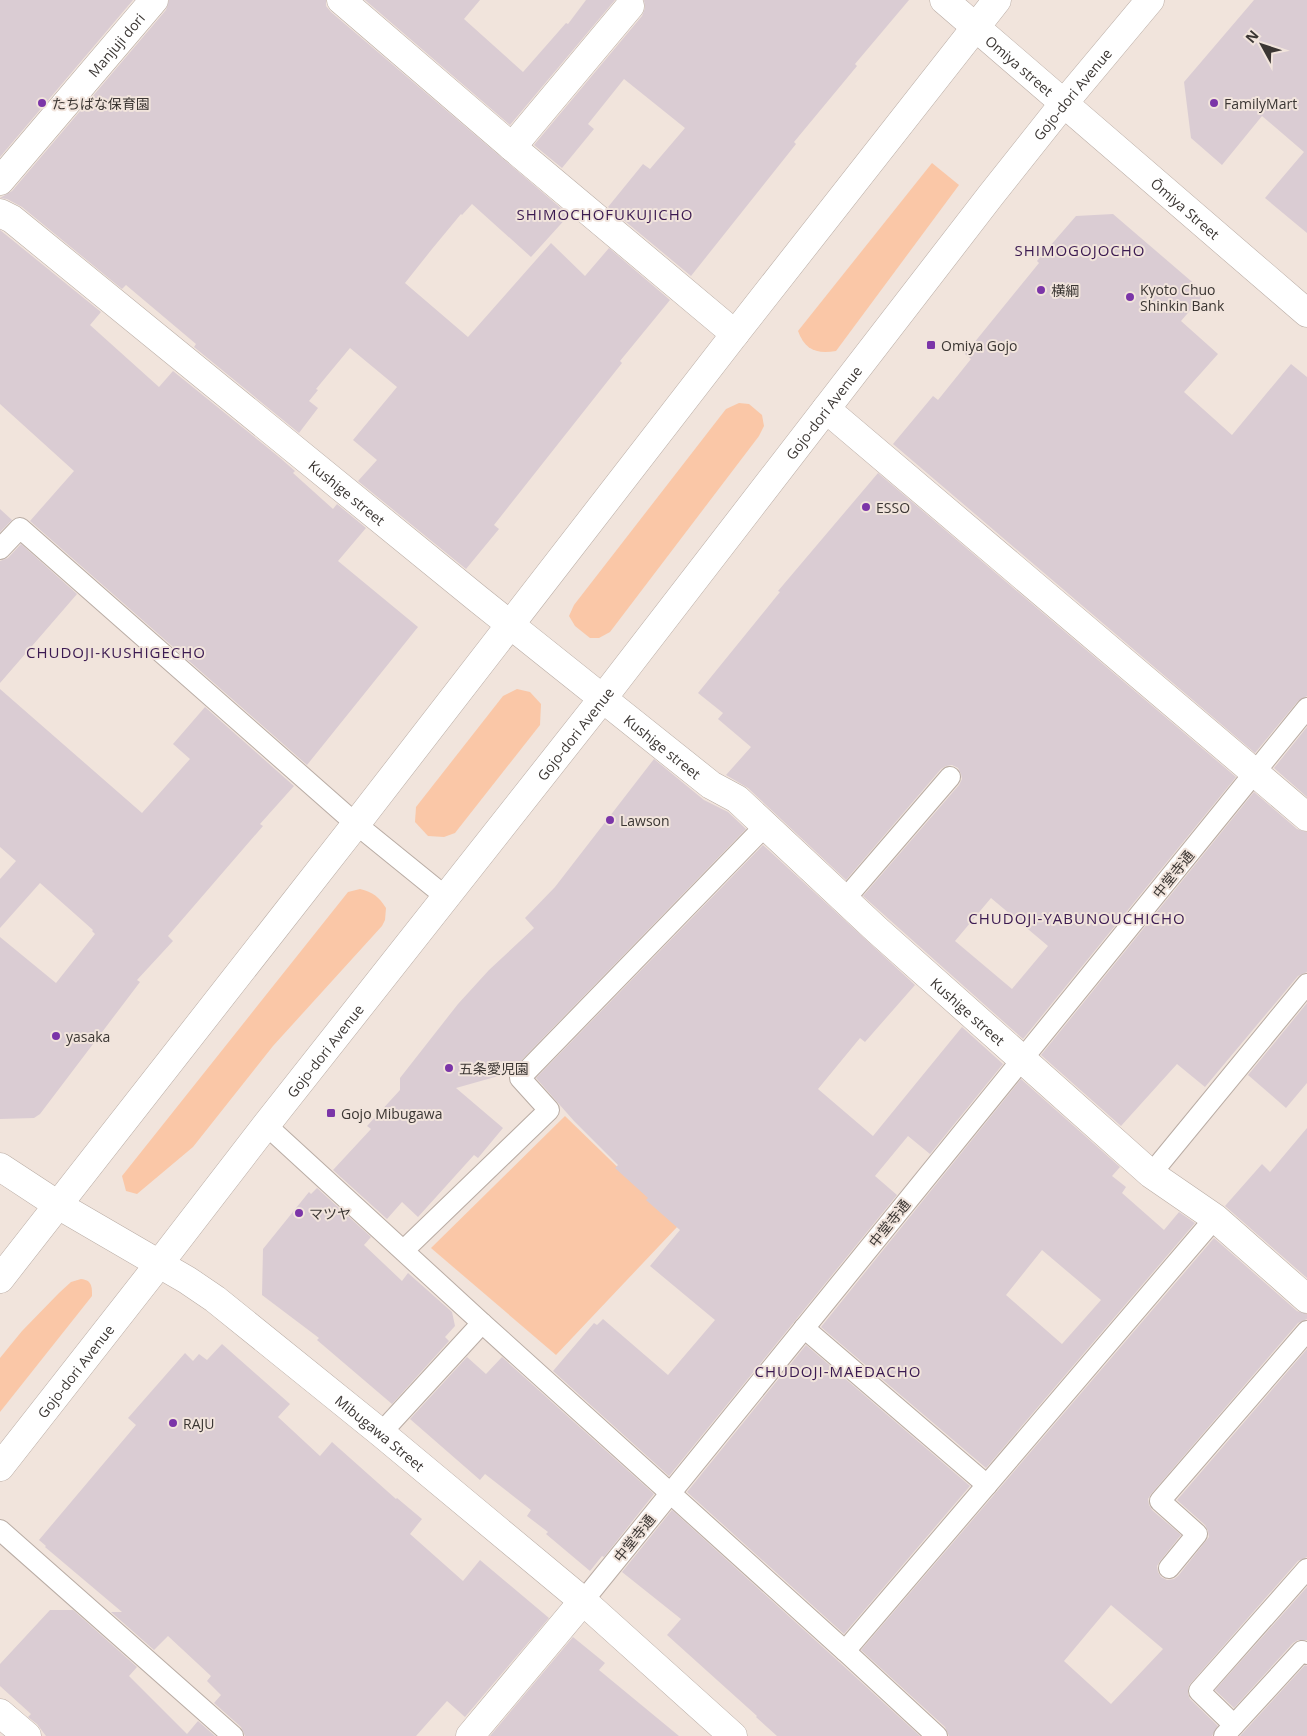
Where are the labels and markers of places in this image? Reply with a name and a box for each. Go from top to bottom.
place label: たちばな保育園 [52,94,150,113]
place label: FamilyMart [1224,94,1297,113]
marker: たちばな保育園 [36,97,48,109]
marker: FamilyMart [1208,97,1220,109]
place label: Kyoto Chuo Shinkin Bank [1140,280,1225,315]
place label: 横綱 [1051,281,1079,300]
marker: 横綱 [1035,284,1047,296]
marker: Kyoto Chuo Shinkin Bank [1124,291,1136,303]
place label: Omiya Gojo [941,336,1017,355]
marker: Omiya Gojo [925,339,937,351]
place label: ESSO [876,498,910,517]
marker: ESSO [860,501,872,513]
place label: Lawson [620,811,670,830]
marker: Lawson [604,814,616,826]
place label: yasaka [66,1027,110,1046]
marker: yasaka [50,1030,62,1042]
place label: 五条愛児園 [459,1059,529,1078]
marker: 五条愛児園 [443,1062,455,1074]
place label: Gojo Mibugawa [341,1104,442,1123]
marker: Gojo Mibugawa [325,1107,337,1119]
place label: マツヤ [309,1204,351,1223]
marker: マツヤ [293,1207,305,1219]
place label: RAJU [183,1414,214,1433]
marker: RAJU [167,1417,179,1429]

